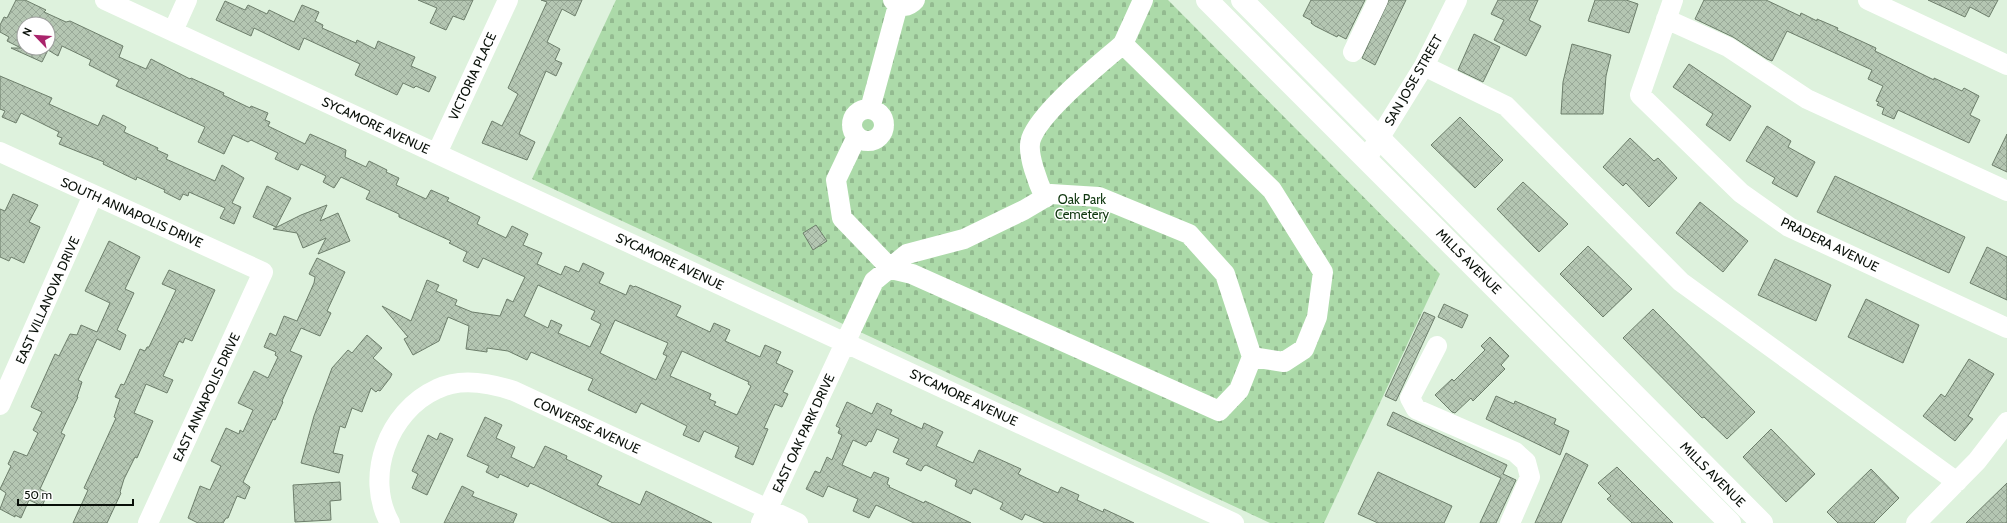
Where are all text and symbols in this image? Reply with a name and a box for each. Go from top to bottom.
north arrow [16,16,56,56]
text: N [19,25,35,38]
street label: VICTORIA PLACE [445,30,499,122]
street label: SAN JOSE STREET [1380,32,1446,128]
street label: SYCAMORE AVENUE [319,93,433,157]
street label: SOUTH ANNAPOLIS DRIVE [58,173,206,251]
park label: Oak Park Cemetery [1055,191,1110,222]
street label: PRADERA AVENUE [1778,213,1882,275]
street label: MILLS AVENUE [1433,225,1505,297]
street label: SYCAMORE AVENUE [613,229,727,293]
street label: EAST VILLANOVA DRIVE [12,234,82,366]
street label: EAST ANNAPOLIS DRIVE [169,330,243,464]
street label: SYCAMORE AVENUE [907,365,1021,429]
street label: EAST OAK PARK DRIVE [768,371,838,495]
street label: CONVERSE AVENUE [531,393,643,457]
street label: MILLS AVENUE [1677,438,1749,510]
scale bar [18,481,133,507]
text: 50 m [24,487,52,502]

